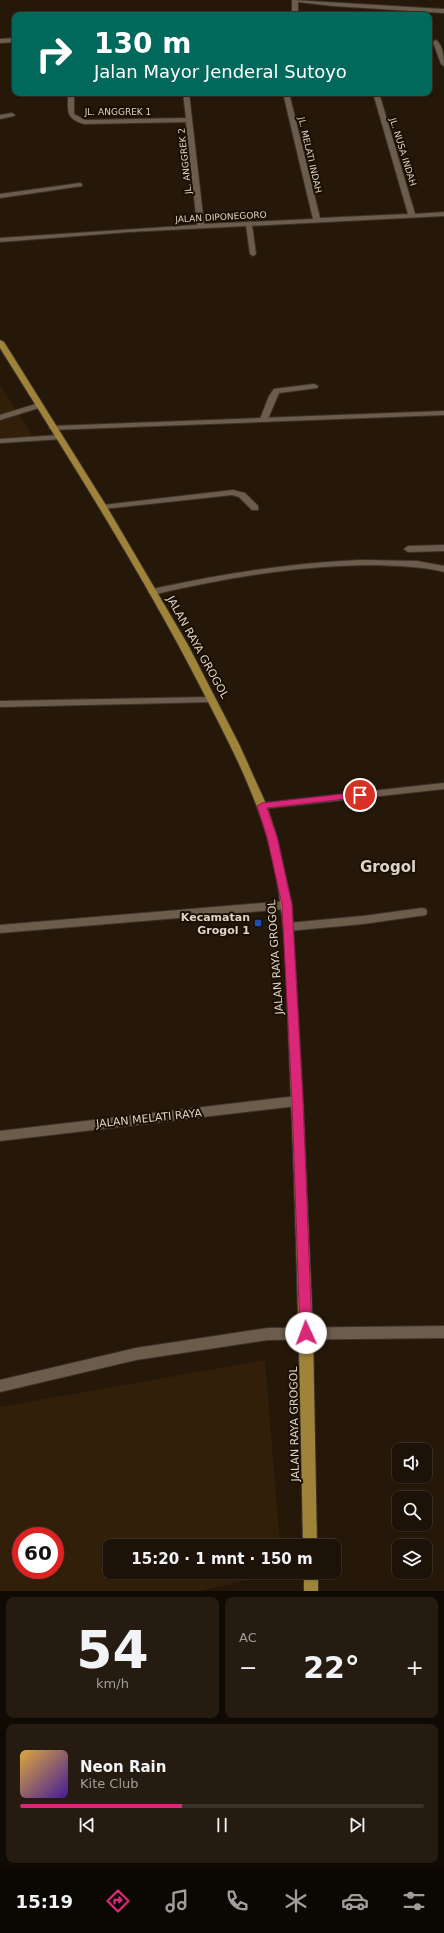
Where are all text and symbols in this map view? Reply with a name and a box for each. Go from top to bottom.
text: 130 m [94,27,191,60]
icon: right [28,28,80,80]
text: Jalan Mayor Jenderal Sutoyo [94,61,347,82]
street label: JL. ANGGREK 1 [84,107,151,117]
street label: JL. MELATI INDAH [296,115,324,194]
street label: JL. NUSA INDAH [388,116,418,187]
street label: JL. ANGGREK 2 [177,127,194,196]
street label: JALAN DIPONEGORO [174,210,267,224]
street label: JALAN RAYA GROGOL [163,593,232,701]
pin [343,778,377,812]
icon: arrive [349,784,371,806]
district label: Grogol [360,858,416,876]
street label: JALAN RAYA GROGOL [265,898,286,1016]
place label: Kecamatan Grogol 1 [181,911,250,937]
marker: Kecamatan Grogol 1 [253,918,263,928]
street label: JALAN MELATI RAYA [94,1106,203,1131]
position arrow [285,1312,327,1354]
street label: JALAN RAYA GROGOL [287,1365,302,1483]
map controls [392,1443,432,1579]
button: sound [392,1443,432,1483]
button: search [392,1491,432,1531]
speed limit sign: 60 [12,1527,64,1579]
button: layers [392,1539,432,1579]
text: 15:20 · 1 mnt · 150 m [131,1550,313,1568]
text: 54 [76,1620,149,1680]
text: AC [239,1630,257,1645]
text: 22° [303,1650,360,1685]
text: − [239,1655,257,1680]
text: + [406,1655,424,1680]
text: km/h [96,1676,129,1691]
text: Neon Rain [80,1758,166,1776]
text: Kite Club [80,1776,139,1791]
icon: previous [76,1814,98,1836]
icon: pause [211,1814,233,1836]
icon: next [346,1814,368,1836]
icon: directions [104,1887,132,1915]
icon: music [163,1887,191,1915]
icon: phone [223,1887,251,1915]
icon: climate [282,1887,310,1915]
icon: car [341,1887,369,1915]
icon: filters [400,1887,428,1915]
text: 15:19 [16,1891,73,1912]

